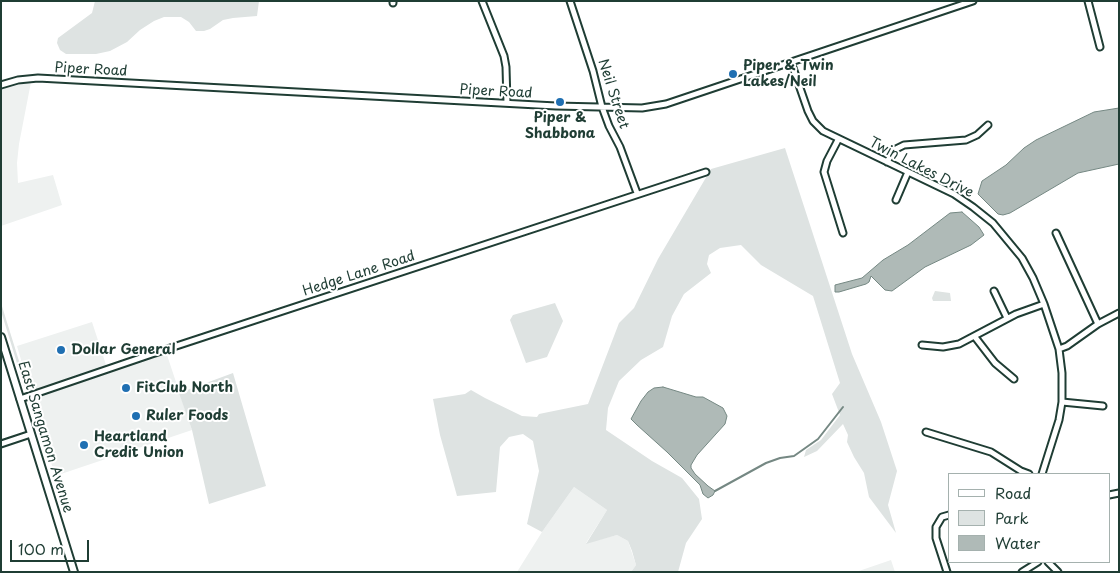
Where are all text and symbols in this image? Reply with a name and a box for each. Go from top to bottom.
street label: Neil Street [594,57,632,131]
place label: Piper & Twin Lakes/Neil [743,58,834,90]
street label: Piper Road [54,60,128,80]
marker: Piper & Twin Lakes/Neil [727,68,739,80]
street label: Piper Road [459,82,533,102]
marker: Piper & Shabbona [554,96,566,108]
place label: Piper & Shabbona [525,110,595,142]
street label: Twin Lakes Drive [866,134,976,202]
street label: Hedge Lane Road [301,248,417,300]
place label: Dollar General [71,342,176,358]
marker: Dollar General [55,344,67,356]
street label: East Sangamon Avenue [14,359,76,515]
place label: FitClub North [136,380,233,396]
marker: FitClub North [120,382,132,394]
place label: Ruler Foods [146,408,228,424]
marker: Ruler Foods [130,410,142,422]
place label: Heartland Credit Union [94,429,184,462]
marker: Heartland Credit Union [78,439,90,451]
legend [948,473,1110,563]
text: Road [995,481,1031,504]
text: Park [995,506,1029,529]
scale bar [12,530,91,562]
text: Water [995,531,1040,554]
text: 100 m [18,537,64,560]

